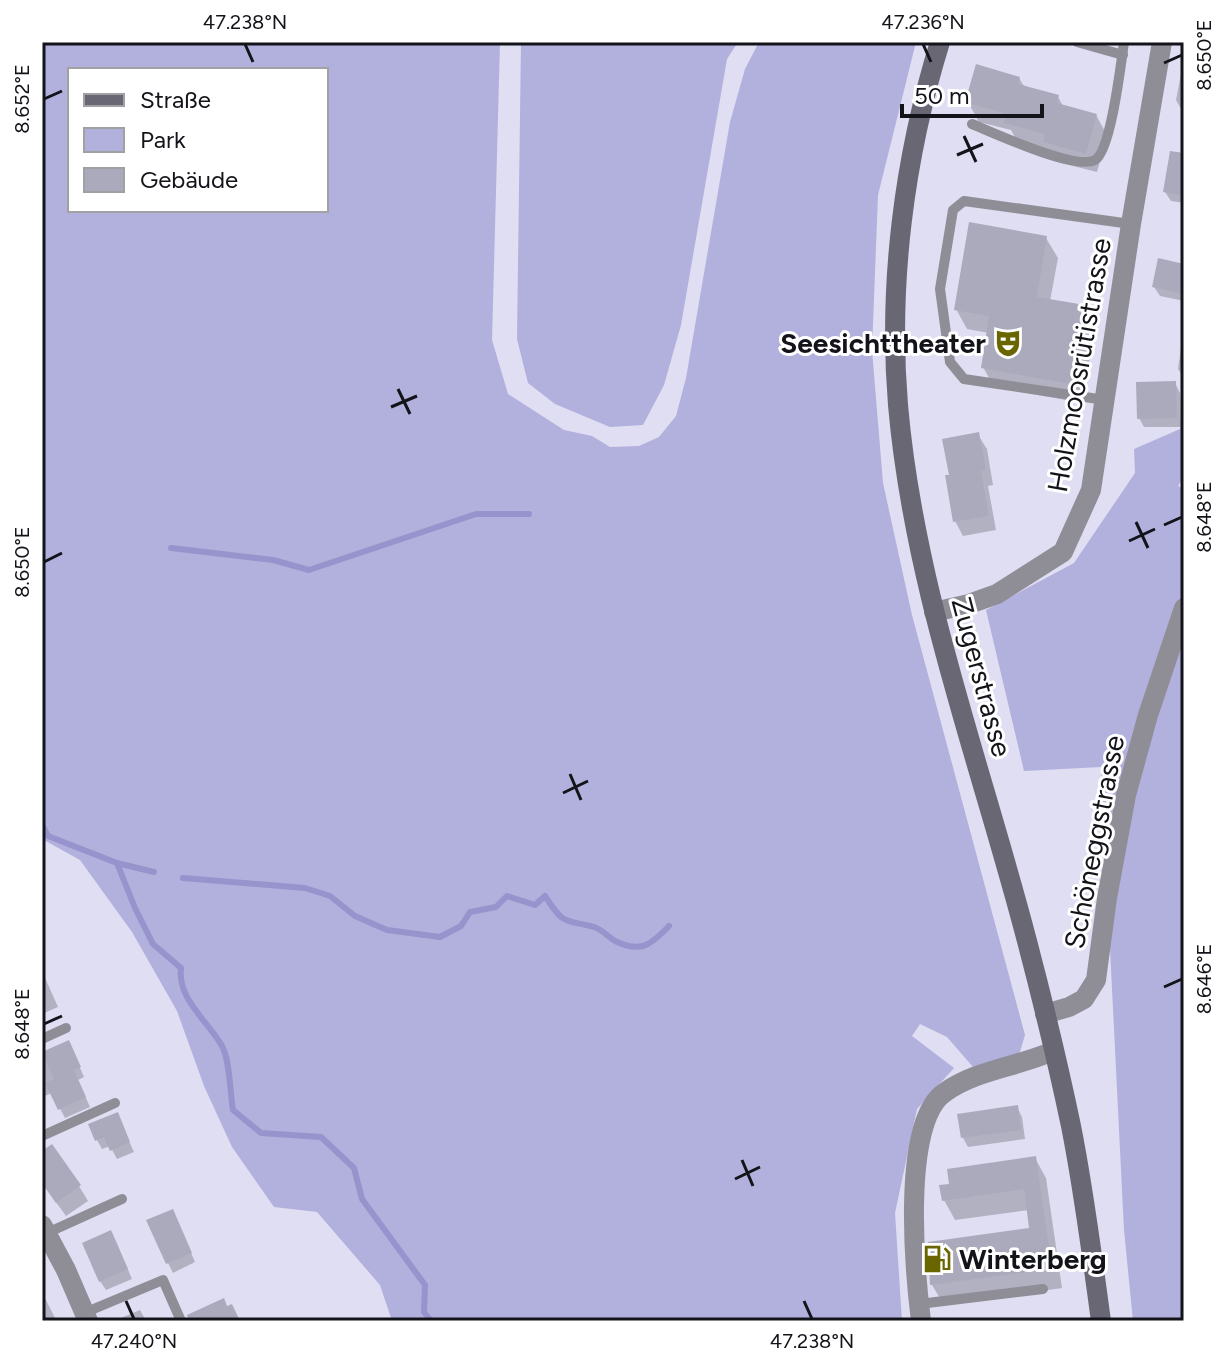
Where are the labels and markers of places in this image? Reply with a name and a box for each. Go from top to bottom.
place label: Seesichttheater [780,326,986,360]
theatre icon: Seesichttheater [993,328,1023,358]
place label: Winterberg [959,1242,1107,1276]
fuel station icon: Winterberg [922,1244,952,1274]

